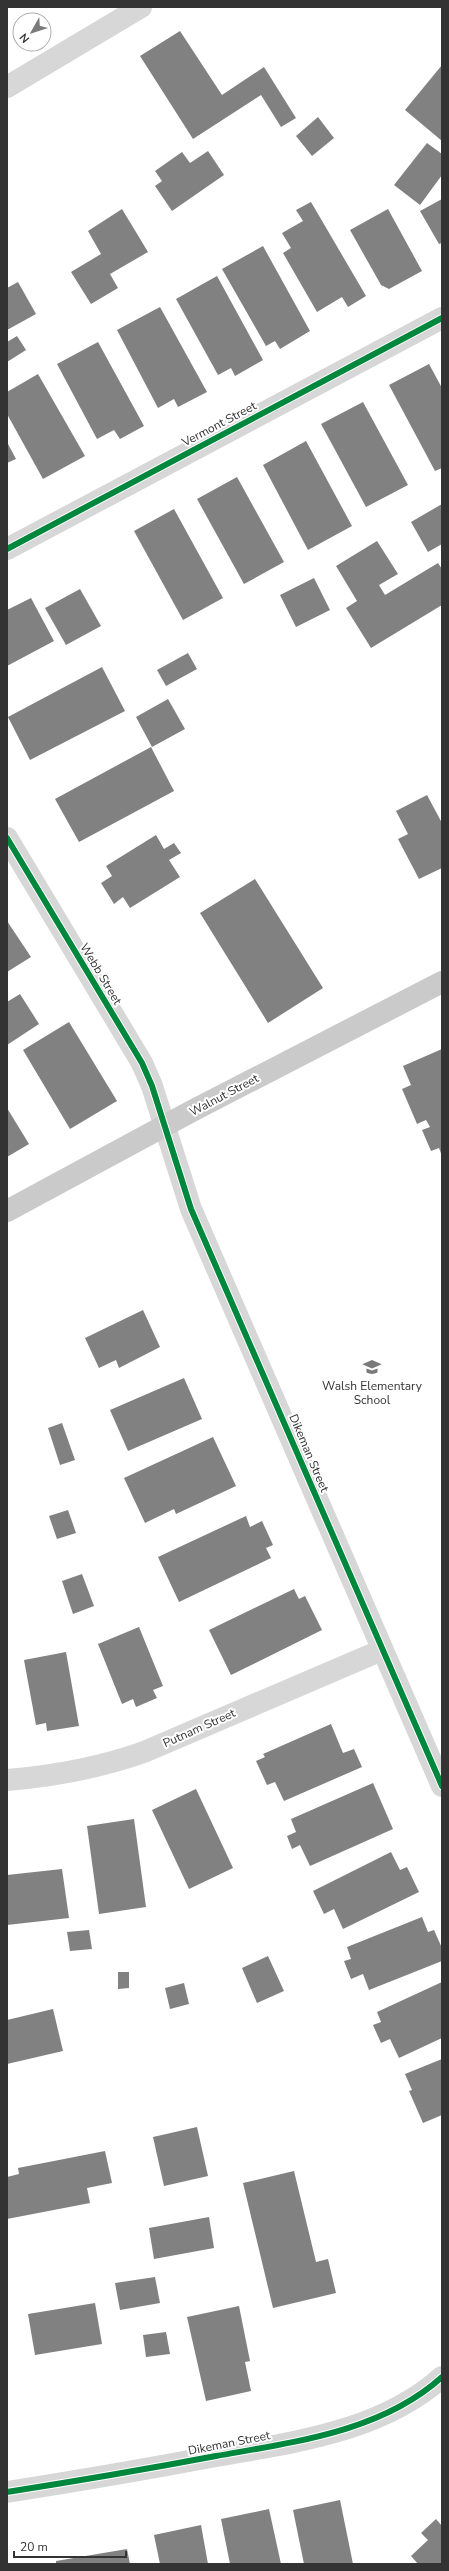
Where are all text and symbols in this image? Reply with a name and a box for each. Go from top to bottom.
north arrow [12,12,52,52]
text: N [16,30,33,46]
street label: Vermont Street [178,397,260,451]
street label: Webb Street [76,940,126,1008]
street label: Walnut Street [187,1070,262,1120]
school or university icon: Walsh Elementary School [362,1357,382,1377]
place label: Walsh Elementary School [322,1378,423,1408]
street label: Dikeman Street [285,1412,333,1495]
street label: Putnam Street [160,1705,238,1751]
street label: Dikeman Street [187,2427,272,2459]
scale bar [14,2533,126,2559]
text: 20 m [20,2539,48,2555]

